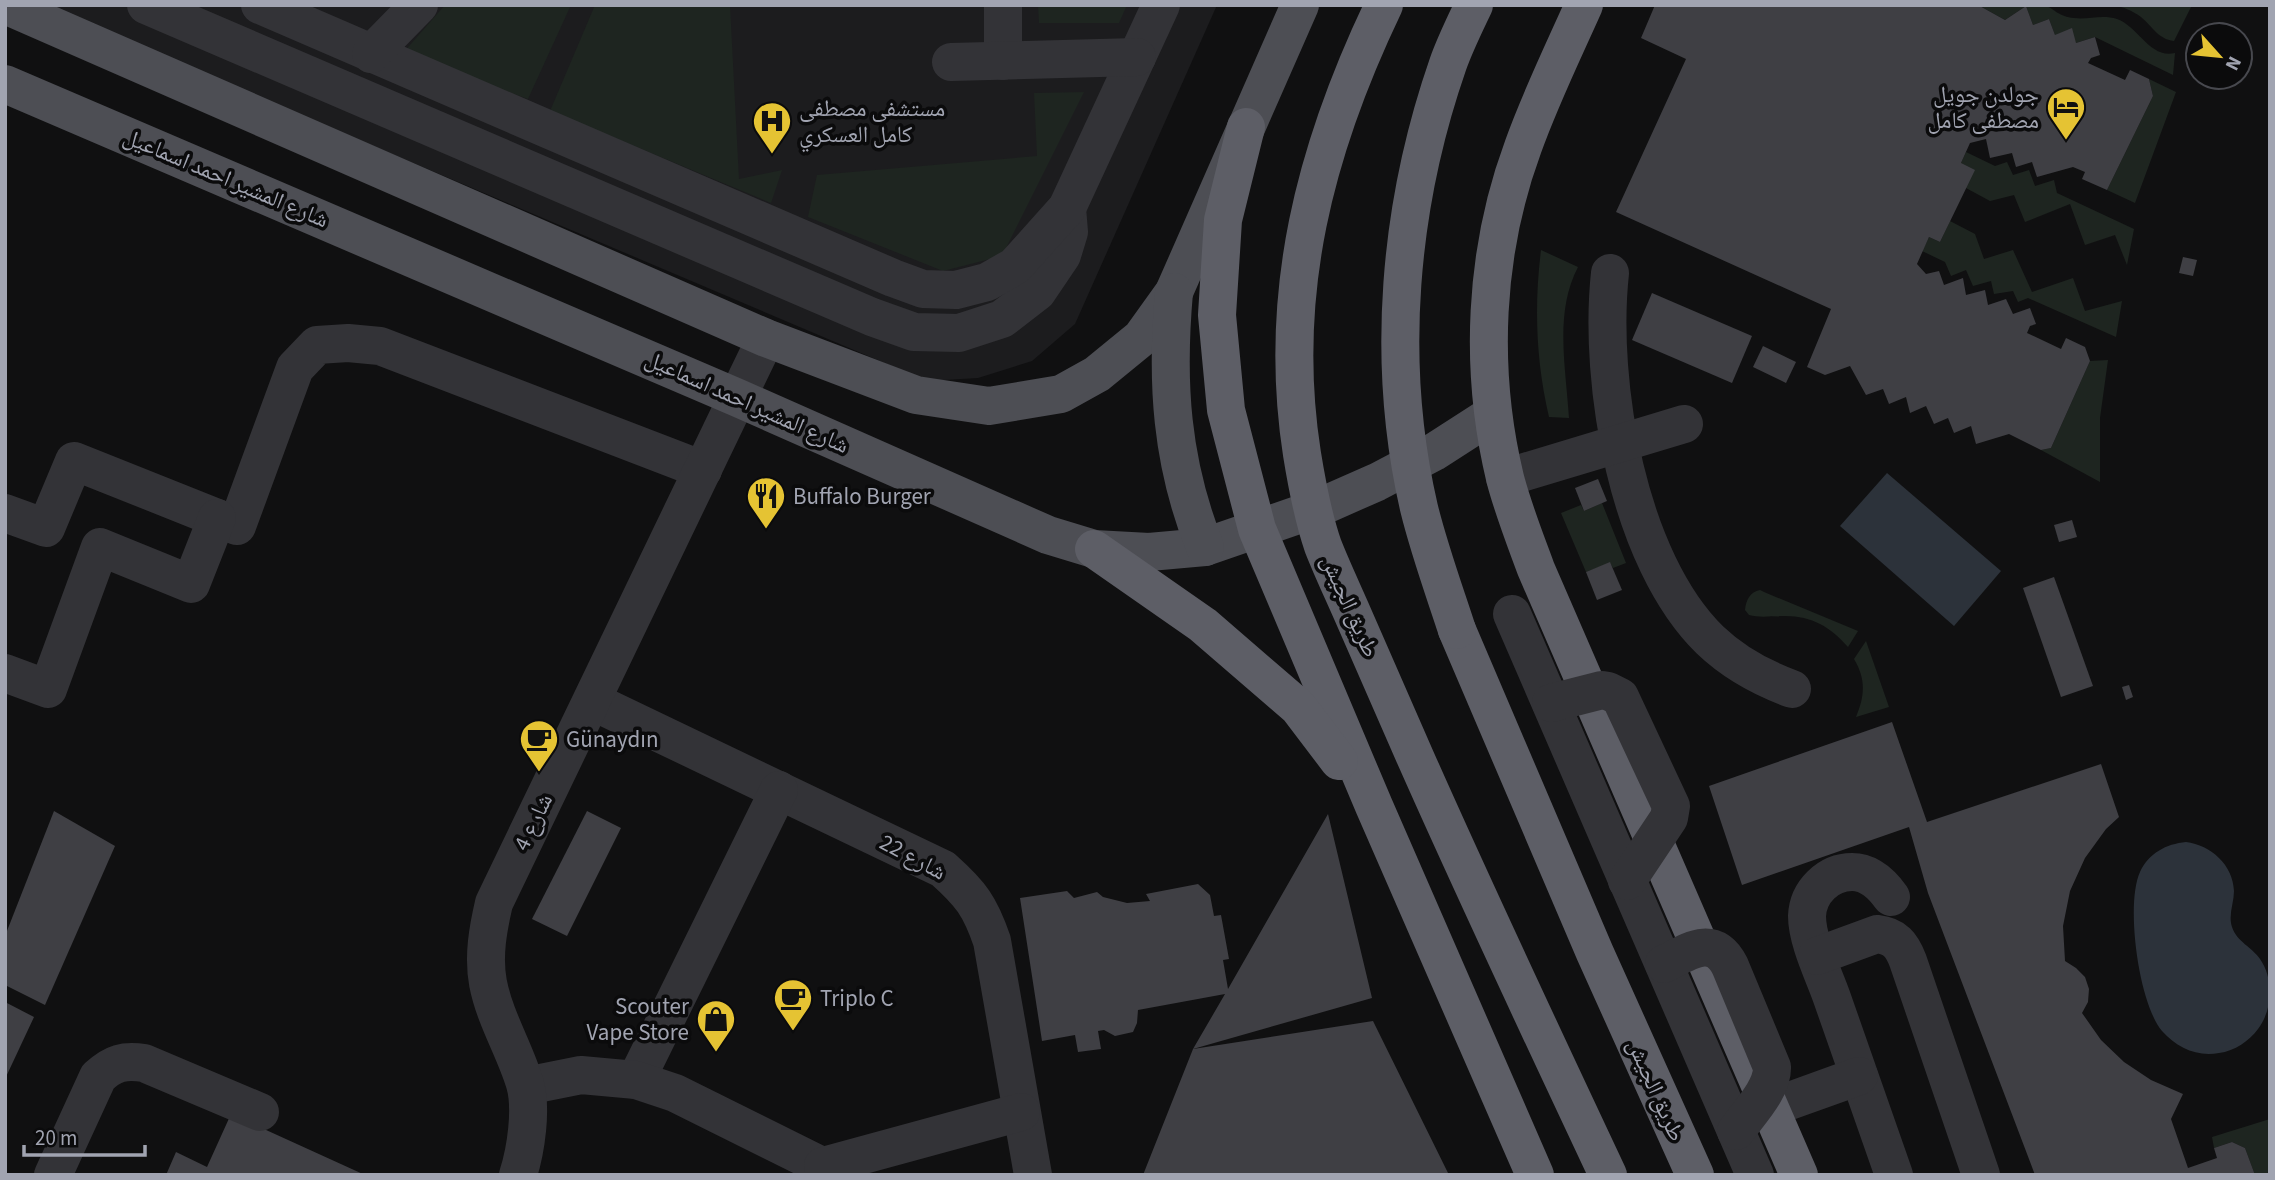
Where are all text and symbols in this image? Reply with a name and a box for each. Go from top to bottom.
north arrow [2184,21,2254,91]
text: N [2218,51,2248,75]
place label: جولدن جويل مصطفى كامل [1927,78,2039,137]
hotel icon: جولدن جويل مصطفى كامل [2045,86,2087,141]
place label: مستشفى مصطفى كامل العسكري [799,92,945,152]
hospital icon: مستشفى مصطفى كامل العسكري [751,100,793,155]
street label: شارع المشير احمد اسماعيل [118,120,334,236]
street label: شارع المشير احمد اسماعيل [640,342,854,462]
restaurant icon: Buffalo Burger [745,475,787,530]
place label: Buffalo Burger [793,480,932,513]
street label: طريق الجيش [1313,549,1387,663]
cafe icon: Günaydın [518,718,560,773]
place label: Günaydın [566,723,659,756]
street label: شارع 4 [505,788,561,856]
street label: شارع 22 [874,826,952,888]
cafe icon: Triplo C [772,977,814,1032]
place label: Triplo C [820,982,894,1015]
place label: Scouter Vape Store [586,990,690,1049]
shop icon: Scouter Vape Store [695,998,737,1053]
street label: طريق الجيش [1619,1033,1693,1147]
scale bar [24,1114,145,1158]
text: 20 m [35,1123,77,1153]

